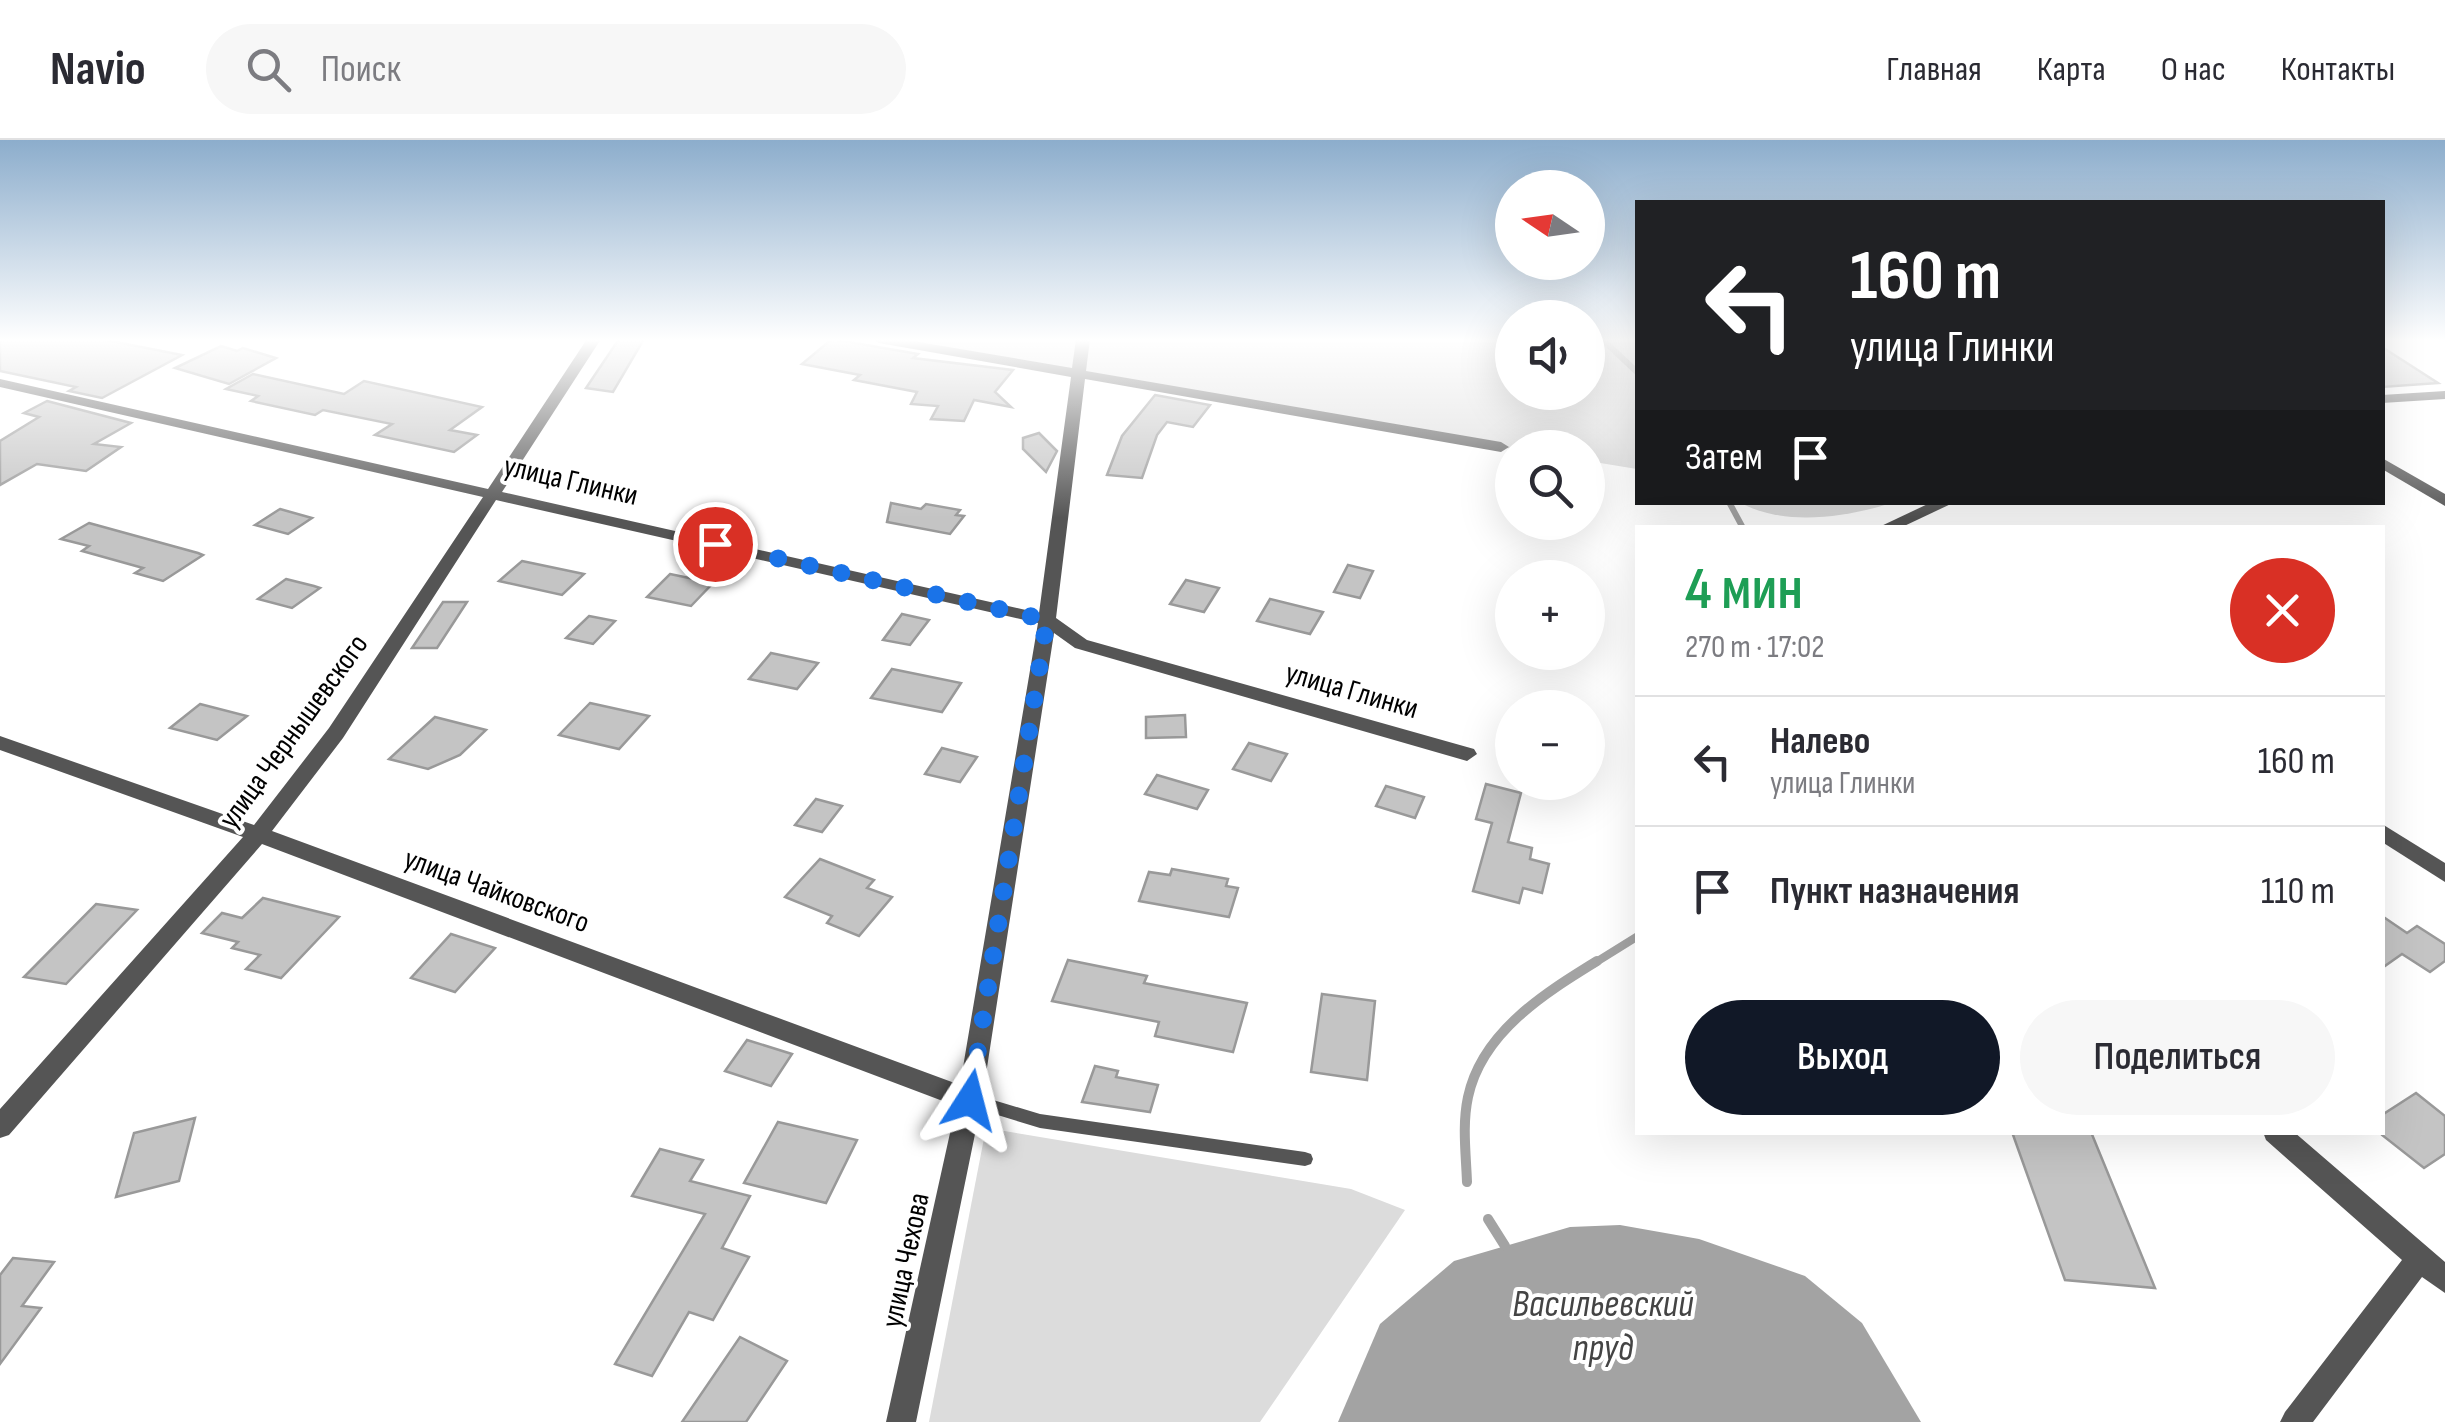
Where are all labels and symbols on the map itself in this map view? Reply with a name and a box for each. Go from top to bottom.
north arrow [1495,170,1605,280]
street label: улица Глинки [500,448,641,514]
pin [673,502,758,587]
street label: улица Чернышевского [211,628,376,836]
street label: улица Глинки [1281,655,1422,727]
street label: улица Чайковского [399,841,594,941]
position arrow [918,1048,1022,1152]
street label: улица Чехова [874,1190,938,1331]
water label: Васильевский пруд [1512,1282,1694,1371]

